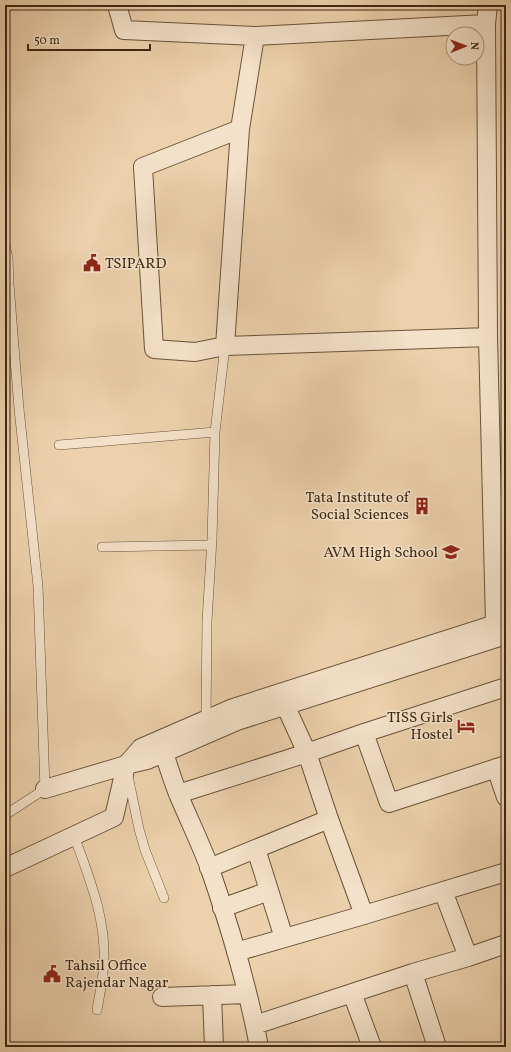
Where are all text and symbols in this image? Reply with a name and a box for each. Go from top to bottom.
scale bar [28,26,150,52]
north arrow [445,26,485,66]
text: 50 m [34,33,60,49]
text: N [466,42,481,50]
public building icon: TSIPARD [82,253,102,273]
place label: TSIPARD [105,254,167,275]
place label: Tata Institute of Social Sciences [306,488,411,526]
building icon: Tata Institute of Social Sciences [412,496,432,516]
school or university icon: AVM High School [441,542,461,562]
place label: AVM High School [323,543,438,564]
place label: TISS Girls Hostel [387,708,453,746]
hotel icon: TISS Girls Hostel [456,716,476,736]
place label: Tahsil Office Rajendar Nagar [65,956,168,994]
public building icon: Tahsil Office Rajendar Nagar [42,964,62,984]

